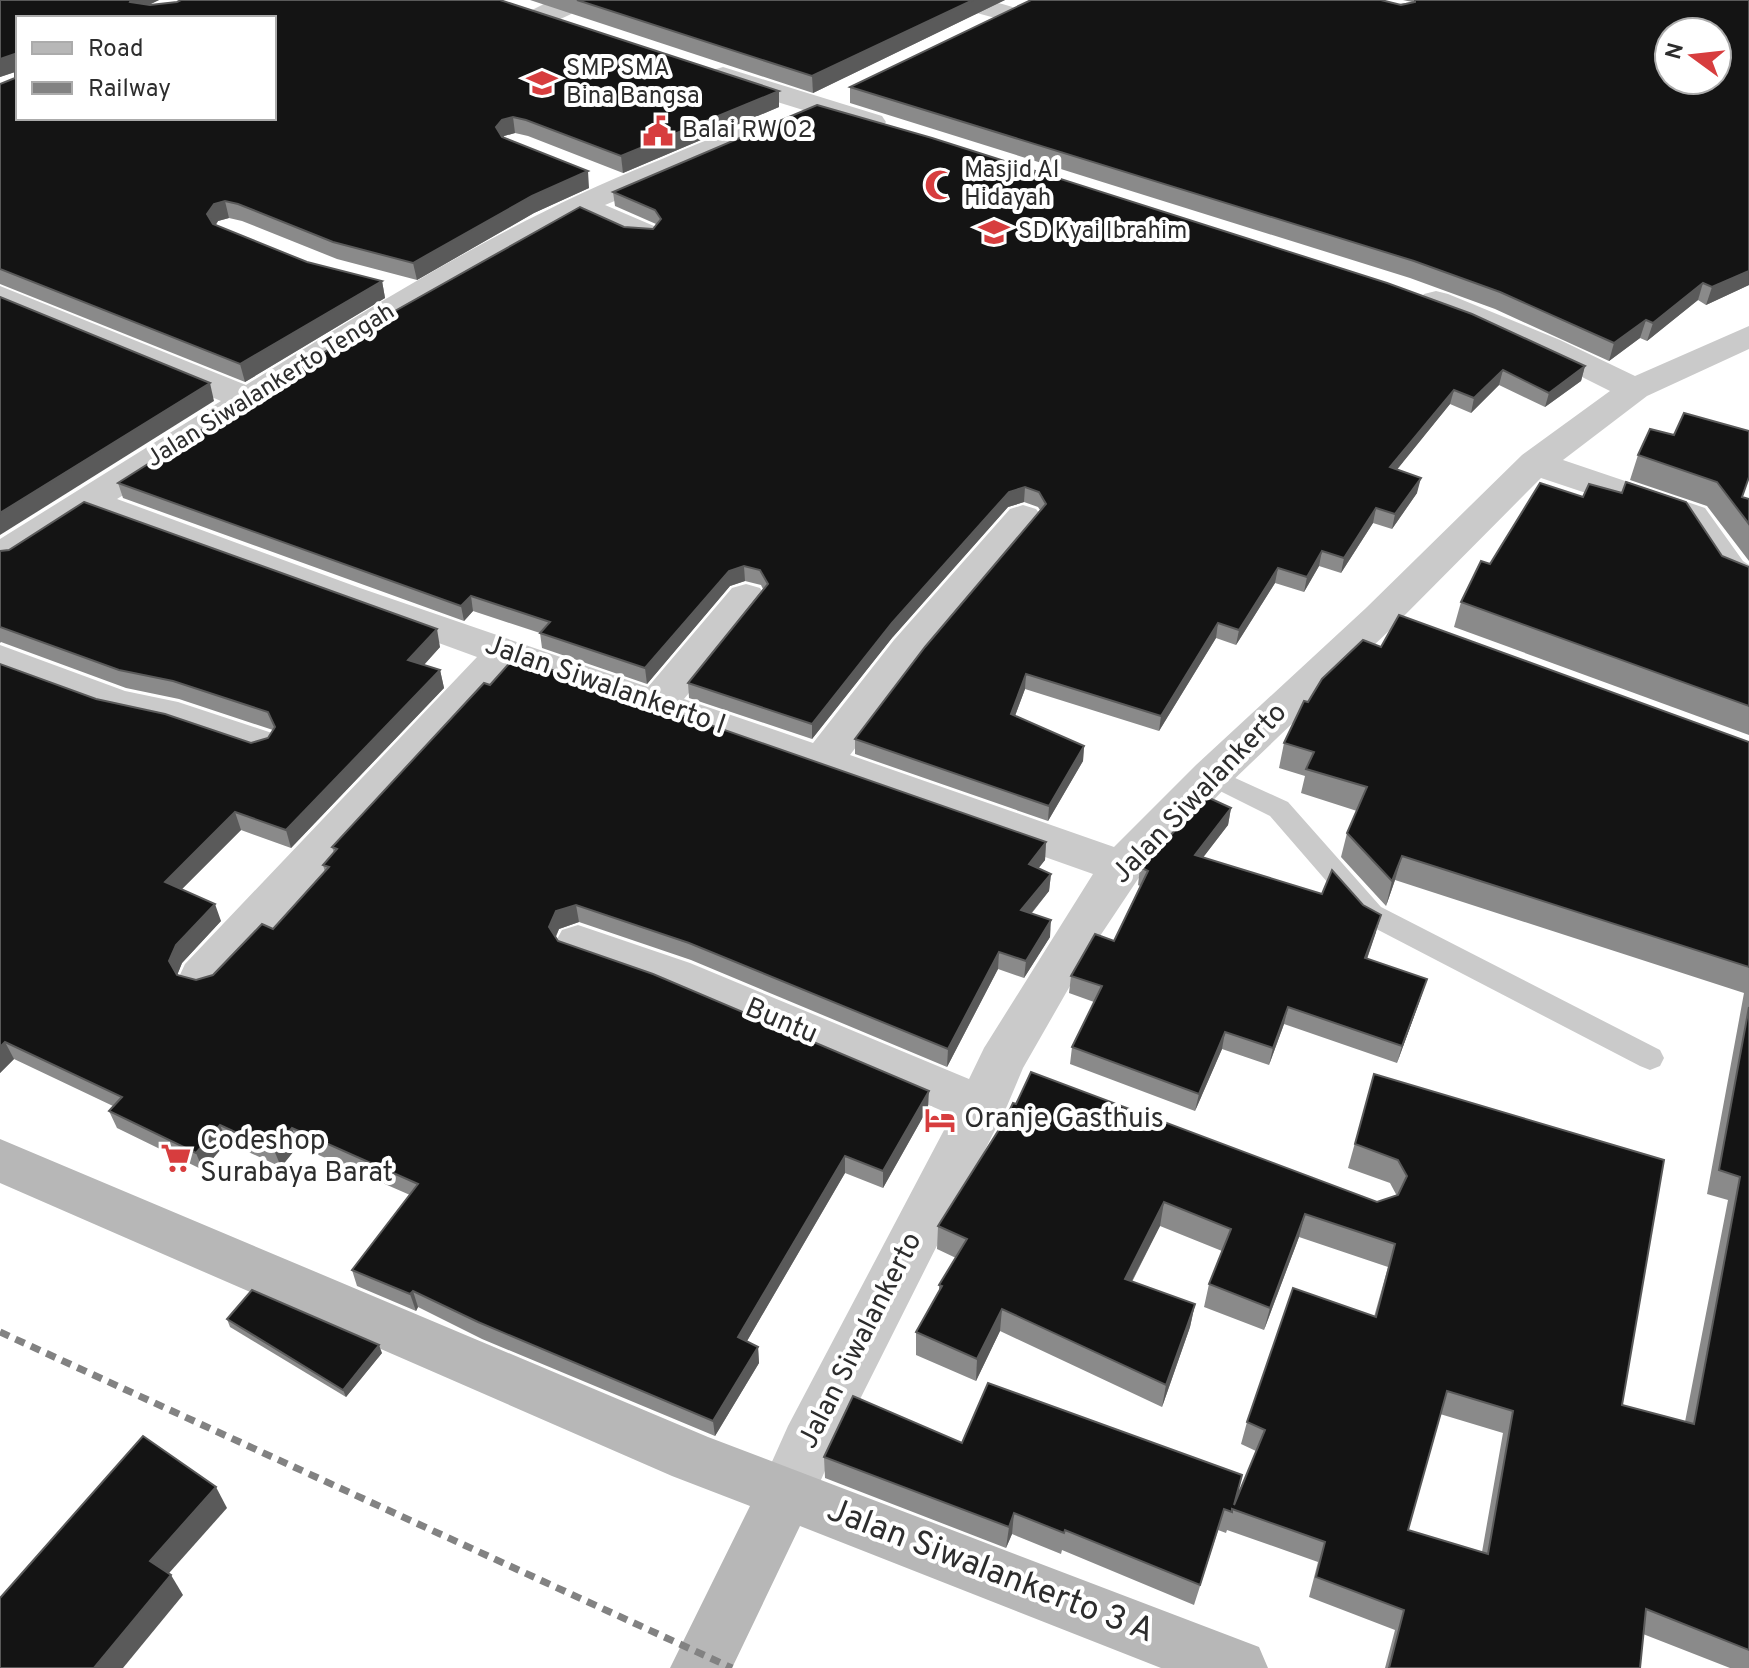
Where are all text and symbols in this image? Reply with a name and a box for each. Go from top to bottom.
legend [16,16,276,120]
north arrow [1653,16,1733,96]
text: Road [88,35,144,65]
text: N [1661,40,1691,63]
place label: SMP SMA Bina Bangsa [566,54,700,112]
school or university icon: SMP SMA Bina Bangsa [525,66,559,100]
text: Railway [88,75,171,105]
public building icon: Balai RW 02 [641,114,675,148]
place label: Balai RW 02 [682,116,812,146]
place label: Masjid Al Hidayah [964,156,1059,214]
mosque icon: Masjid Al Hidayah [923,168,957,202]
school or university icon: SD Kyai Ibrahim [977,215,1011,249]
place label: SD Kyai Ibrahim [1018,217,1187,247]
street label: Jalan Siwalankerto Tengah [141,297,401,475]
street label: Jalan Siwalankerto I [480,628,730,744]
street label: Jalan Siwalankerto [1104,696,1296,892]
street label: Buntu [739,991,823,1053]
place label: Oranje Gasthuis [964,1102,1164,1138]
hotel icon: Oranje Gasthuis [923,1103,957,1137]
place label: Codeshop Surabaya Barat [200,1124,393,1192]
supermarket icon: Codeshop Surabaya Barat [159,1141,193,1175]
street label: Jalan Siwalankerto [791,1227,931,1455]
street label: Jalan Siwalankerto 3 A [820,1490,1160,1654]

